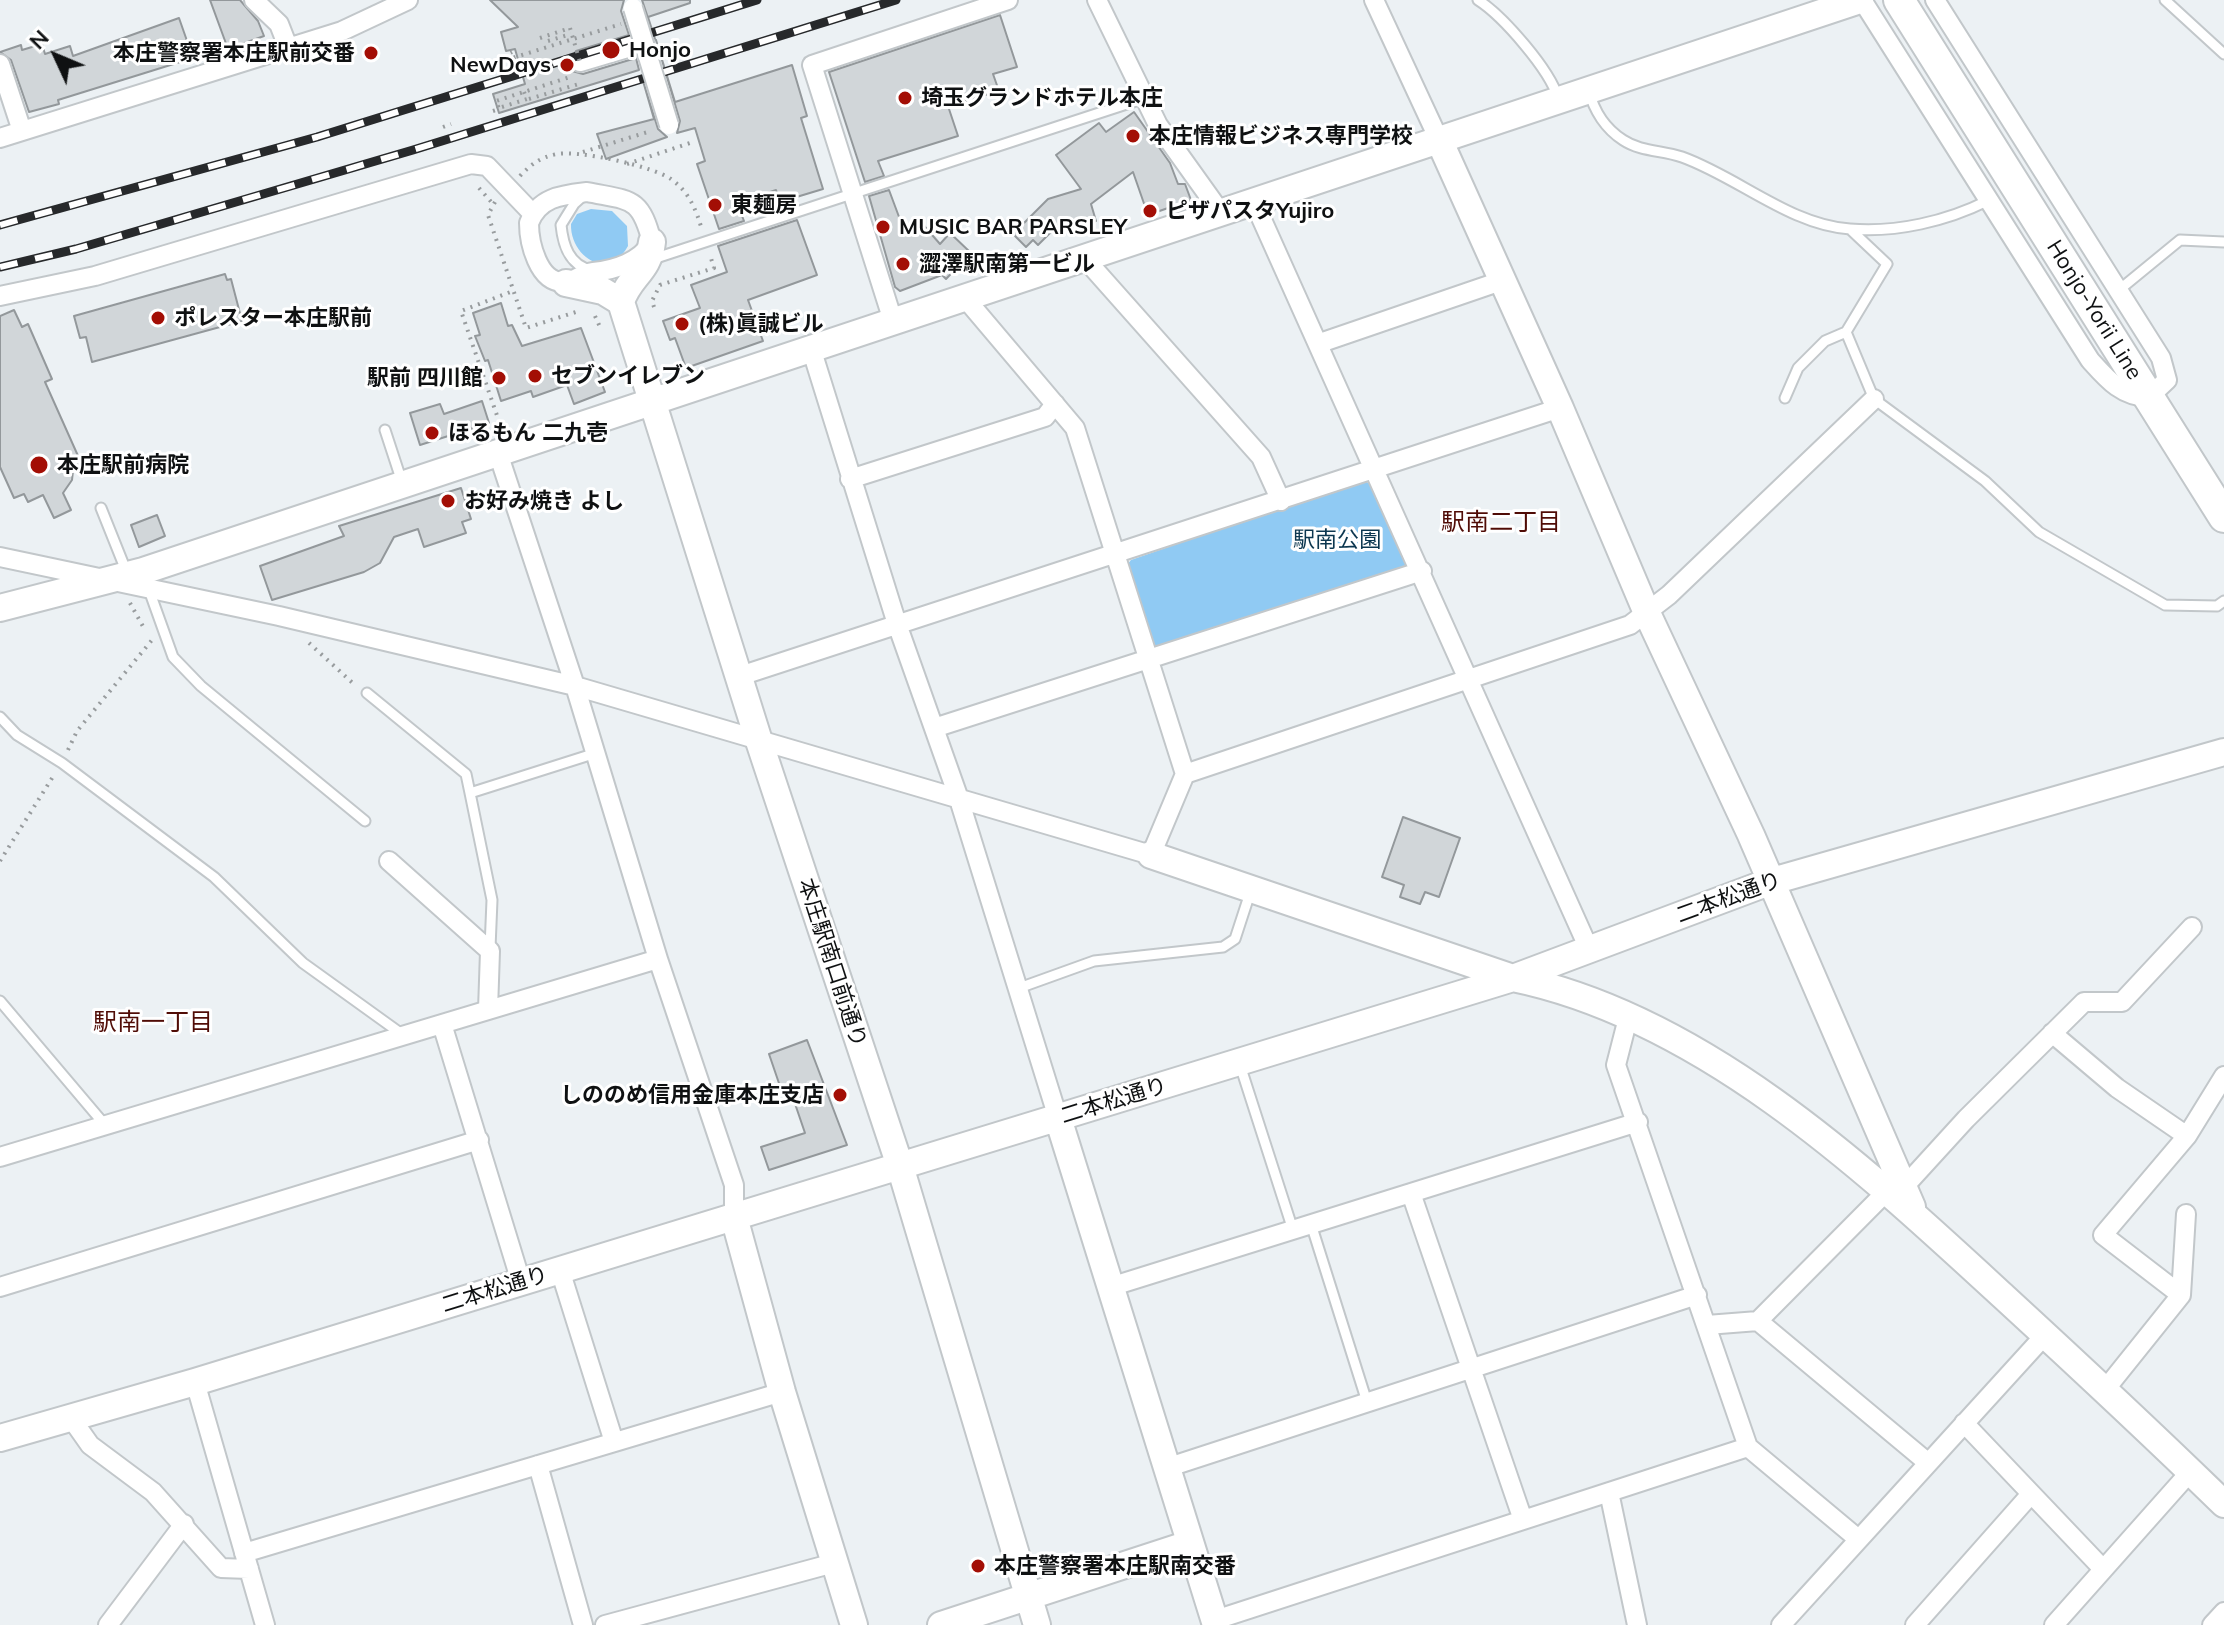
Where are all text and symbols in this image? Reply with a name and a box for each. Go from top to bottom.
north arrow [16,16,96,96]
text: N [23,24,55,55]
place label: Honjo [629,37,691,63]
marker: Honjo [600,39,622,61]
place label: 本庄警察署本庄駅前交番 [113,40,355,66]
marker: 本庄警察署本庄駅前交番 [362,44,380,62]
place label: NewDays [450,52,551,78]
marker: NewDays [558,56,576,74]
place label: 埼玉グランドホテル本庄 [921,85,1163,111]
marker: 埼玉グランドホテル本庄 [896,89,914,107]
place label: 本庄情報ビジネス専門学校 [1149,123,1413,149]
marker: 本庄情報ビジネス専門学校 [1124,127,1142,145]
place label: 東麺房 [731,192,797,218]
marker: 東麺房 [706,196,724,214]
place label: ピザパスタYujiro [1166,198,1334,224]
marker: ピザパスタYujiro [1141,202,1159,220]
place label: MUSIC BAR PARSLEY [899,214,1127,240]
marker: MUSIC BAR PARSLEY [874,218,892,236]
street label: Honjo-Yorii Line [2041,235,2147,385]
place label: 澀澤駅南第一ビル [919,251,1095,277]
marker: 澀澤駅南第一ビル [894,255,912,273]
place label: ポレスター本庄駅前 [174,305,372,331]
marker: ポレスター本庄駅前 [149,309,167,327]
place label: (株)眞誠ビル [698,311,824,337]
marker: (株)眞誠ビル [673,315,691,333]
place label: セブンイレブン [551,363,705,389]
place label: 駅前 四川館 [367,365,483,391]
marker: セブンイレブン [526,367,544,385]
marker: 駅前 四川館 [490,369,508,387]
place label: ほるもん 二九壱 [448,420,608,446]
marker: ほるもん 二九壱 [423,424,441,442]
place label: 本庄駅前病院 [57,452,189,478]
marker: 本庄駅前病院 [28,454,50,476]
place label: お好み焼き よし [464,488,624,514]
marker: お好み焼き よし [439,492,457,510]
district label: 駅南二丁目 [1441,509,1561,537]
park label: 駅南公園 [1293,527,1381,553]
street label: 二本松通り [1673,867,1785,929]
street label: 本庄駅南口前通り [792,875,872,1051]
district label: 駅南一丁目 [93,1009,213,1037]
street label: 二本松通り [1058,1072,1170,1130]
place label: しののめ信用金庫本庄支店 [560,1082,824,1108]
marker: しののめ信用金庫本庄支店 [831,1086,849,1104]
street label: 二本松通り [439,1261,551,1319]
place label: 本庄警察署本庄駅南交番 [994,1553,1236,1579]
marker: 本庄警察署本庄駅南交番 [969,1557,987,1575]

